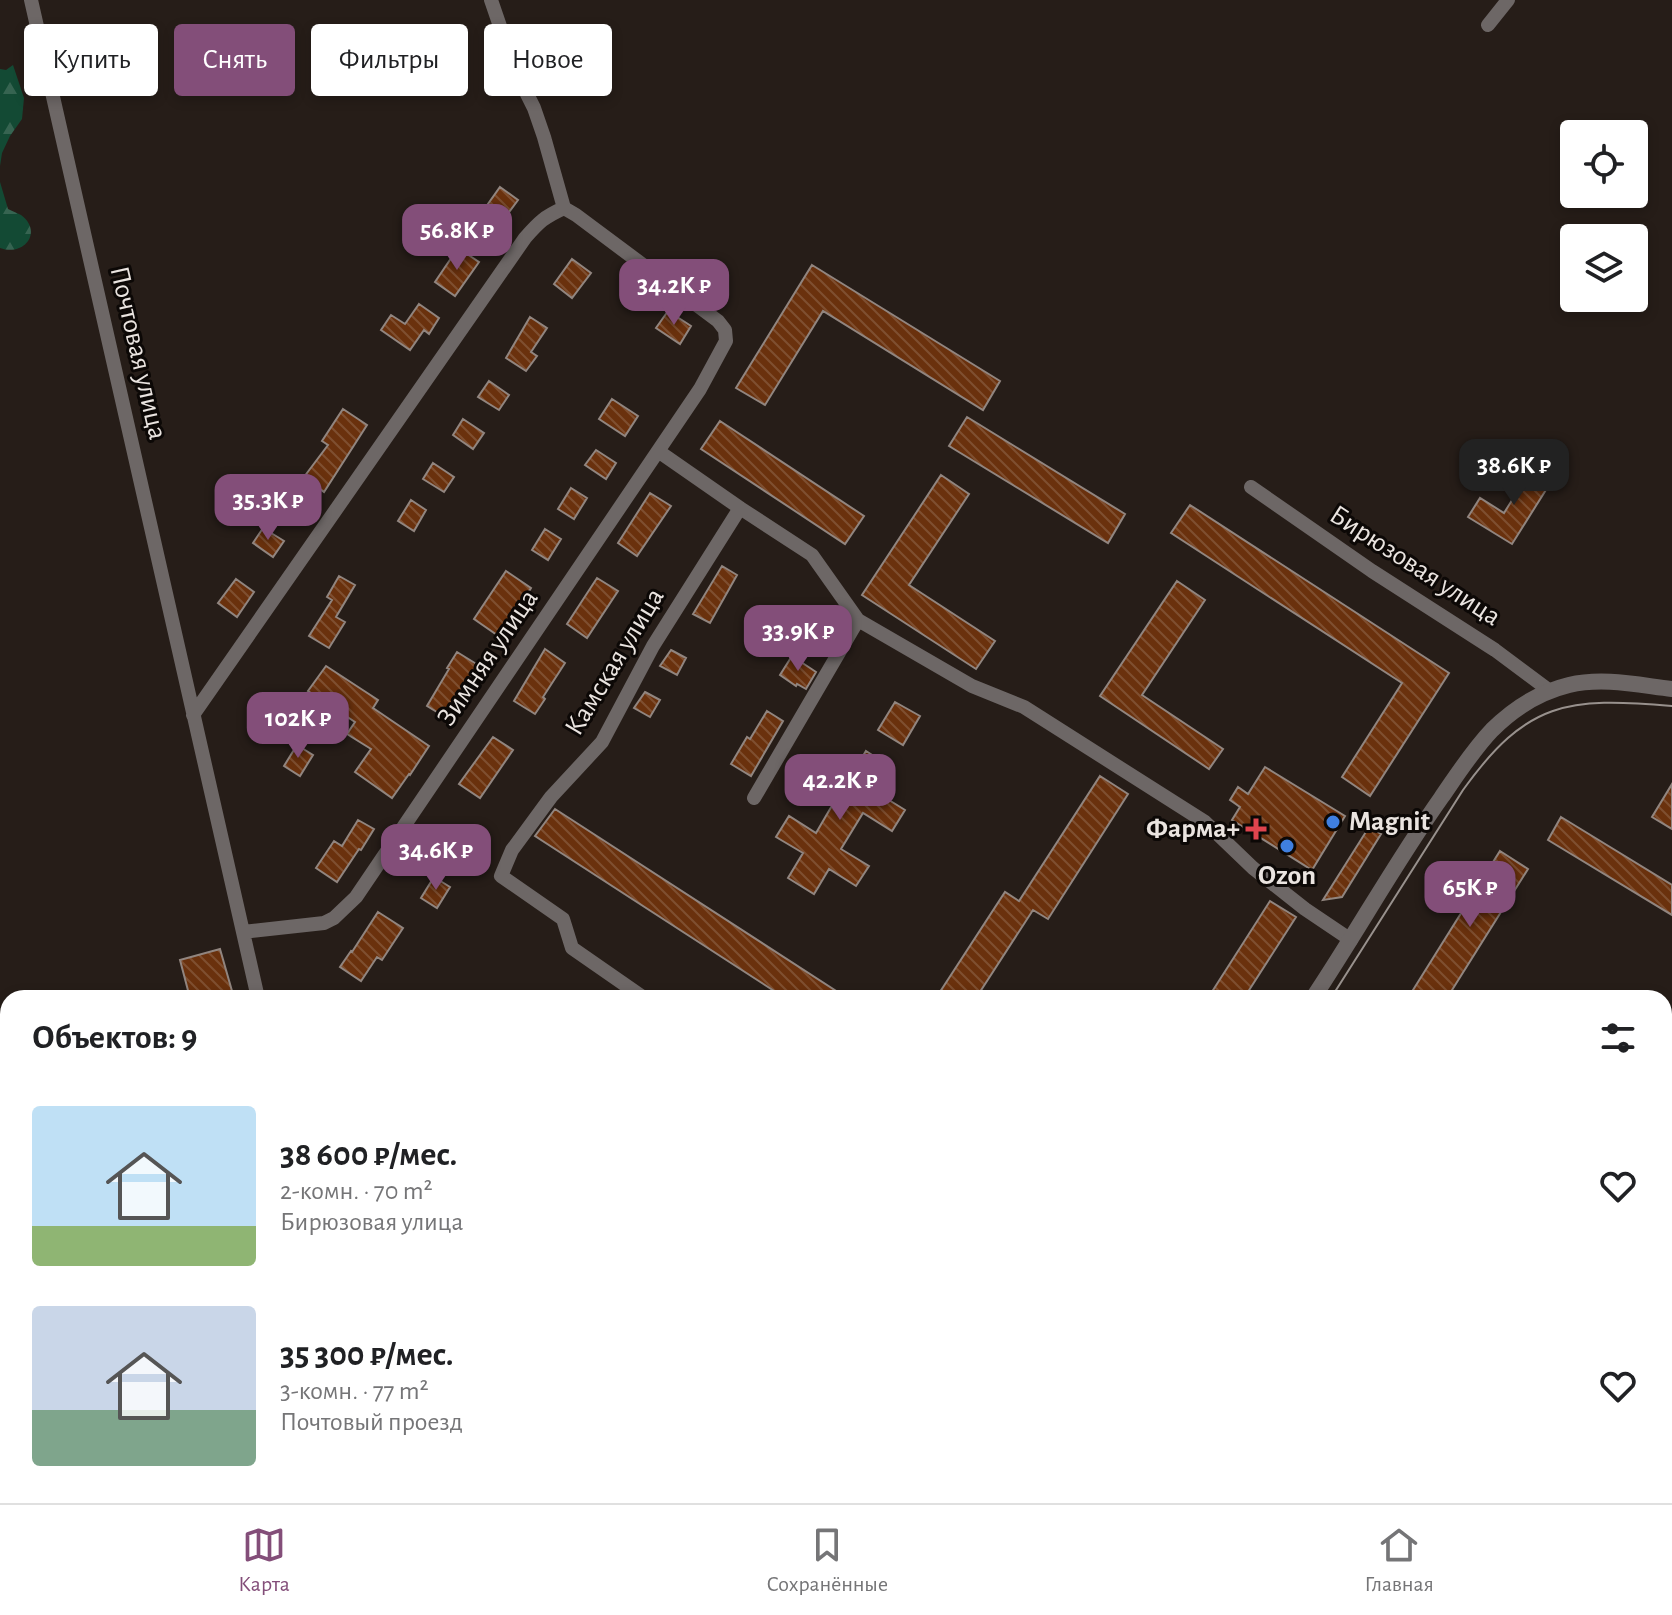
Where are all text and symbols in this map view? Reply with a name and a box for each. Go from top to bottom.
chip: Купить [24,24,158,96]
chip: Снять [174,24,295,96]
chip: Фильтры [311,24,468,96]
chip: Новое [484,24,612,96]
map controls [1560,120,1648,312]
button: locate [1560,120,1648,208]
pin: 56.8K ₽ [383,204,531,272]
text: 56.8K ₽ [420,217,494,243]
button: layers [1560,224,1648,312]
pin: 34.2K ₽ [600,259,748,327]
street label: Почтовая улица [104,264,172,443]
text: 34.2K ₽ [637,272,711,298]
pin: 38.6K ₽ [1440,439,1588,507]
text: 38.6K ₽ [1477,452,1551,478]
pin: 35.3K ₽ [194,474,342,542]
text: 35.3K ₽ [233,487,303,513]
street label: Бирюзовая улица [1325,500,1506,632]
street label: Камская улица [560,583,670,740]
street label: Зимняя улица [432,585,544,731]
pin: 33.9K ₽ [724,605,872,673]
text: 33.9K ₽ [762,618,834,644]
pin: 102K ₽ [233,692,363,760]
text: 102K ₽ [265,705,331,731]
pin: 42.2K ₽ [766,754,914,822]
text: 42.2K ₽ [803,767,877,793]
place label: Magnit [1349,808,1431,836]
marker: Magnit [1324,813,1342,831]
place label: Фарма+ [1146,815,1240,843]
marker: Фарма+ [1247,820,1265,838]
pin: 34.6K ₽ [362,824,510,892]
text: 34.6K ₽ [399,837,473,863]
marker: Ozon [1278,837,1296,855]
pin: 65K ₽ [1414,861,1526,929]
place label: Ozon [1258,862,1316,890]
text: 65K ₽ [1442,874,1498,900]
icon: filters [1596,1016,1640,1060]
text: Объектов: 9 [32,1021,197,1055]
icon: home [96,1138,192,1234]
text: 38 600 ₽/мес. [280,1138,457,1172]
icon: heart [1596,1164,1640,1208]
text: 2-комн. · 70 m² [280,1178,433,1204]
text: Бирюзовая улица [280,1209,463,1235]
icon: home [96,1338,192,1434]
text: 35 300 ₽/мес. [280,1338,453,1372]
icon: heart [1596,1364,1640,1408]
text: 3-комн. · 77 m² [280,1378,429,1404]
text: Почтовый проезд [280,1409,463,1435]
tab: Карта [238,1523,290,1597]
tab: Сохранённые [766,1523,888,1597]
tab: Главная [1365,1523,1434,1597]

